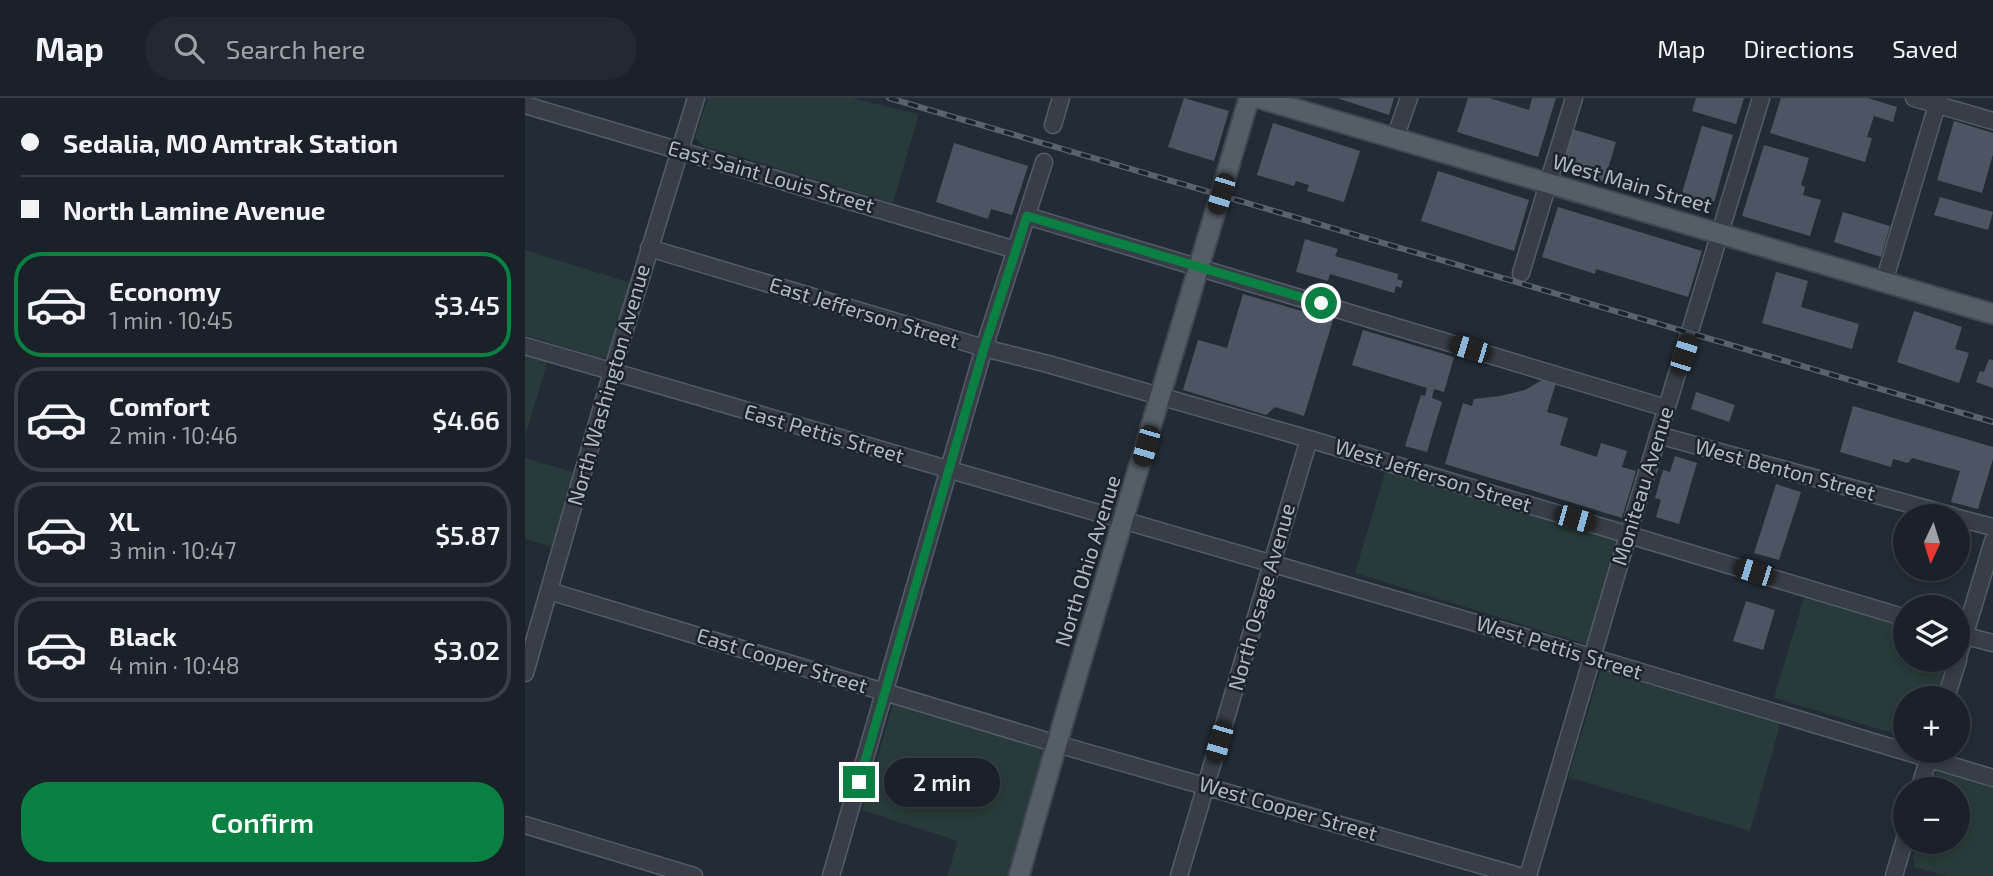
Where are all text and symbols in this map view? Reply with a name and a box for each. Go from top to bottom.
search box [146,17,636,80]
text: Map [35,28,104,68]
icon: search [170,29,208,67]
text: Search here [226,33,365,64]
text: Map [1657,34,1705,63]
text: Directions [1743,34,1854,63]
text: Saved [1892,34,1958,63]
text: Sedalia, MO Amtrak Station [63,127,398,158]
street label: East Saint Louis Street [665,134,878,217]
street label: West Main Street [1550,148,1715,217]
car [1205,171,1238,217]
text: North Lamine Avenue [63,194,326,225]
street label: North Washington Avenue [561,261,654,508]
street label: East Jefferson Street [767,271,962,352]
icon: car [25,273,88,336]
text: Economy [109,275,221,306]
route start [1305,287,1337,319]
text: $3.45 [434,289,500,320]
text: 1 min · 10:45 [109,306,233,334]
car [1668,331,1701,377]
car [1447,333,1494,365]
icon: car [25,388,88,451]
text: Comfort [109,390,210,421]
street label: East Pettis Street [742,398,907,467]
street label: Moniteau Avenue [1605,403,1678,568]
text: $4.66 [432,404,500,435]
text: 2 min · 10:46 [109,421,238,449]
car [1131,423,1162,469]
street label: West Benton Street [1692,432,1878,505]
street label: West Jefferson Street [1332,433,1535,516]
street label: North Ohio Avenue [1049,472,1125,649]
street label: North Osage Avenue [1222,500,1299,693]
icon: car [25,503,88,566]
car [1552,503,1599,535]
north arrow [1893,504,1971,581]
map controls [1893,504,1970,854]
text: XL [109,505,140,536]
text: $5.87 [435,519,500,550]
text: 3 min · 10:47 [109,536,236,564]
car [1731,556,1778,588]
button: layers [1893,595,1970,672]
street label: West Pettis Street [1473,609,1646,684]
icon: car [25,618,88,681]
text: Black [109,620,177,651]
street label: East Cooper Street [694,622,871,697]
text: $3.02 [433,634,500,665]
text: 4 min · 10:48 [109,651,240,679]
button: + [1893,686,1970,763]
car [1204,719,1235,765]
callout: 2 min [883,758,999,806]
route end [843,766,875,798]
text: 2 min [913,768,971,796]
street label: West Cooper Street [1196,770,1381,845]
button: − [1893,777,1970,854]
button: Confirm [21,782,504,862]

